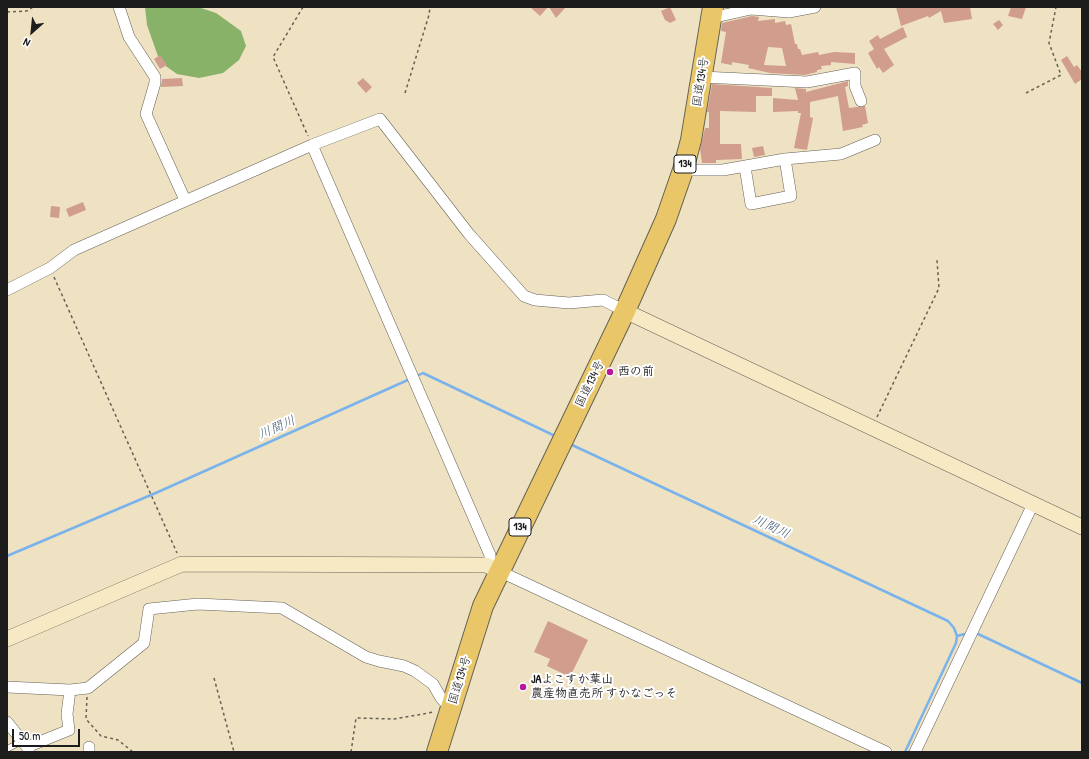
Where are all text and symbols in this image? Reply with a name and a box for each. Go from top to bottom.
north arrow [12,12,52,52]
text: N [21,35,32,50]
street label: 国道134号 [690,56,712,108]
road number: 134 [674,155,696,173]
street label: 国道134号 [573,358,607,410]
place label: 西の前 [618,365,654,379]
marker: 西の前 [605,367,615,377]
water label: 川間川 [256,413,298,443]
water label: 川間川 [750,512,792,542]
road number: 134 [509,518,531,536]
street label: 国道134号 [446,654,474,706]
place label: JAよこすか葉山 農産物直売所 すかなごっそ [531,673,678,701]
marker: JAよこすか葉山 農産物直売所 すかなごっそ [518,682,528,692]
scale bar [14,721,82,747]
text: 50 m [19,727,40,744]

